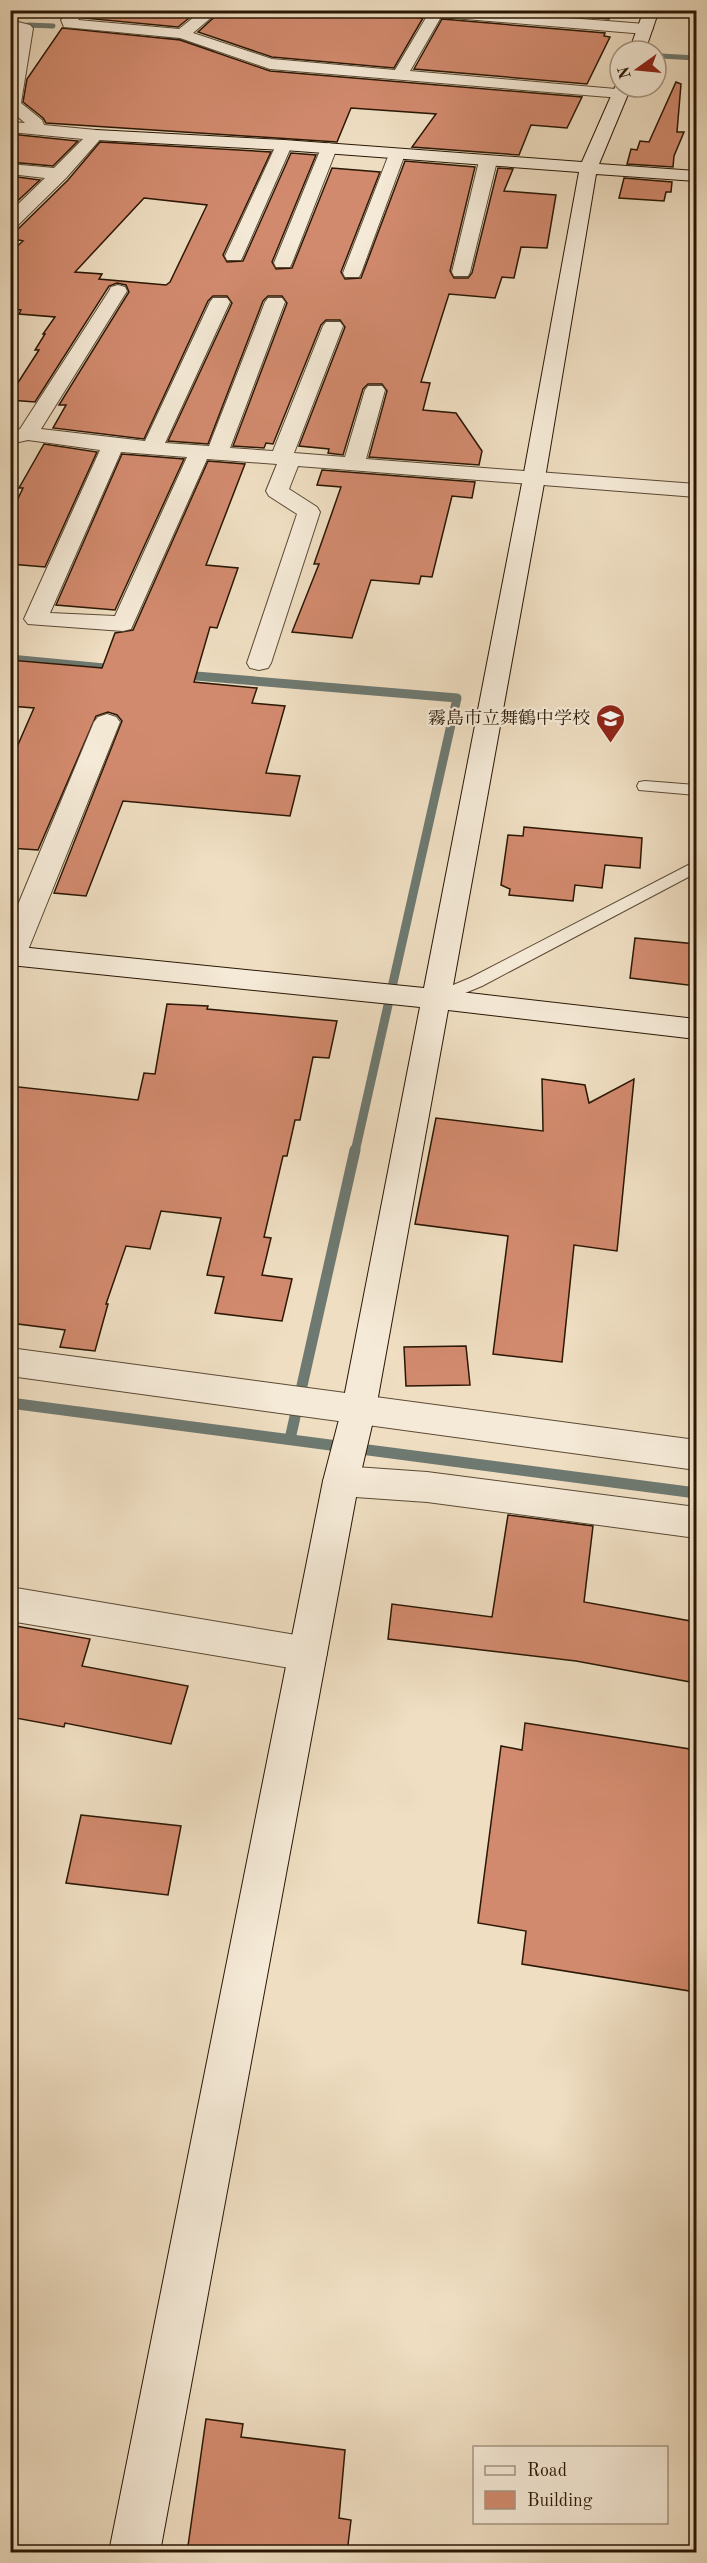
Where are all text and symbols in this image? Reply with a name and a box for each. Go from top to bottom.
north arrow [608,39,668,99]
text: N [616,64,635,80]
school or university icon: 霧島市立舞鶴中学校 [595,702,627,744]
place label: 霧島市立舞鶴中学校 [428,708,590,728]
legend [473,2446,668,2524]
text: Road [527,2462,567,2480]
text: Building [527,2492,593,2510]

